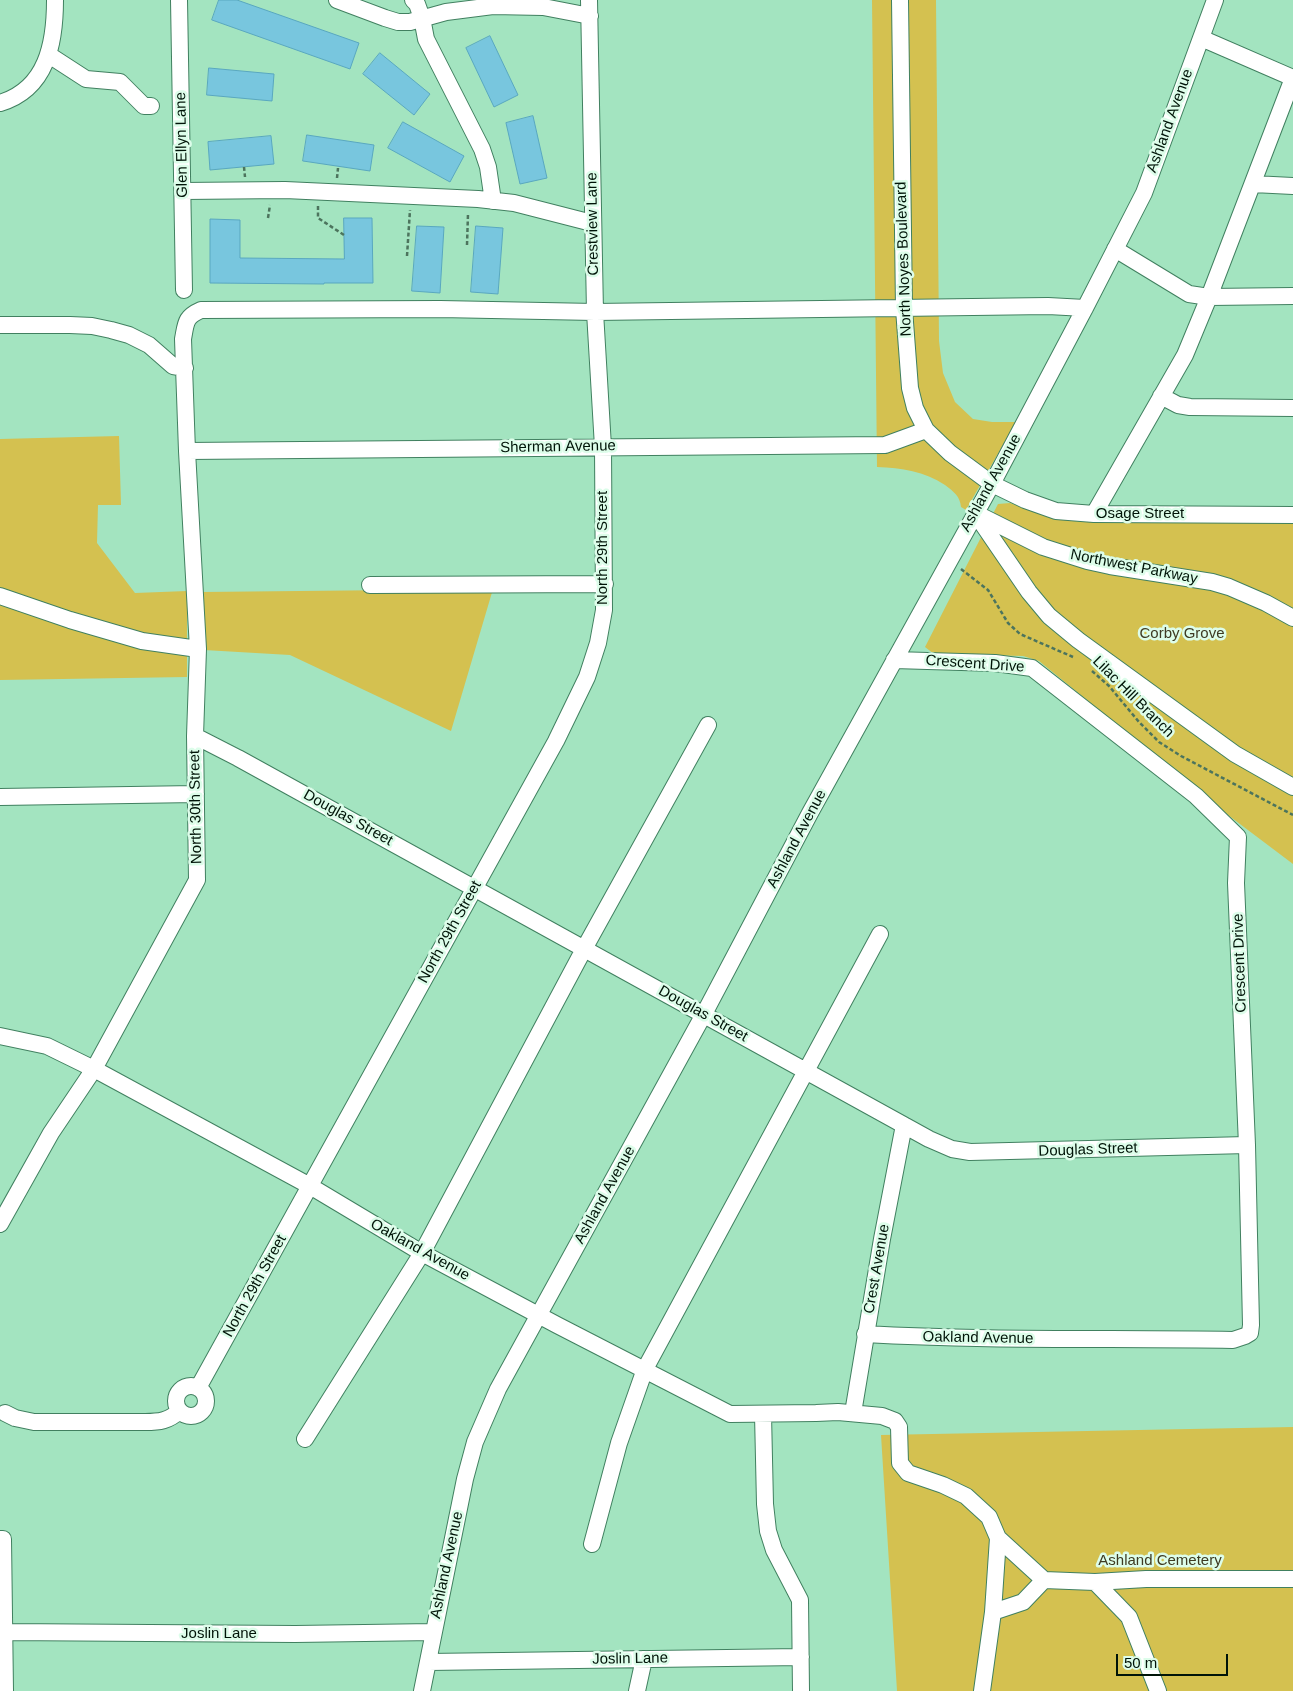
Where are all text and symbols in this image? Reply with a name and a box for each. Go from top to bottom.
street label: Ashland Avenue [1143,67,1197,175]
street label: Glen Ellyn Lane [172,92,192,198]
street label: Crestview Lane [583,172,603,276]
street label: North Noyes Boulevard [892,181,916,337]
street label: Ashland Avenue [957,431,1025,535]
street label: Sherman Avenue [500,437,616,457]
street label: North 29th Street [594,491,612,605]
street label: Osage Street [1096,505,1184,523]
street label: Northwest Parkway [1069,546,1199,588]
park label: Corby Grove [1139,625,1225,643]
street label: Crescent Drive [925,652,1025,676]
street label: Lilac Hill Branch [1089,653,1177,741]
street label: North 30th Street [186,750,206,864]
street label: Douglas Street [300,786,396,850]
street label: Ashland Avenue [763,787,831,891]
street label: North 29th Street [414,878,486,986]
street label: Crescent Drive [1229,913,1251,1013]
street label: Douglas Street [655,982,751,1046]
street label: Douglas Street [1038,1139,1138,1161]
street label: Ashland Avenue [571,1143,639,1247]
street label: Oakland Avenue [367,1215,473,1285]
street label: Crest Avenue [860,1223,894,1315]
street label: North 29th Street [219,1232,291,1340]
street label: Oakland Avenue [923,1328,1033,1348]
street label: Ashland Avenue [427,1510,467,1620]
park label: Ashland Cemetery [1098,1552,1222,1570]
street label: Joslin Lane [181,1625,257,1643]
scale bar [1118,1644,1230,1676]
street label: Joslin Lane [592,1649,668,1669]
text: 50 m [1124,1654,1157,1671]

